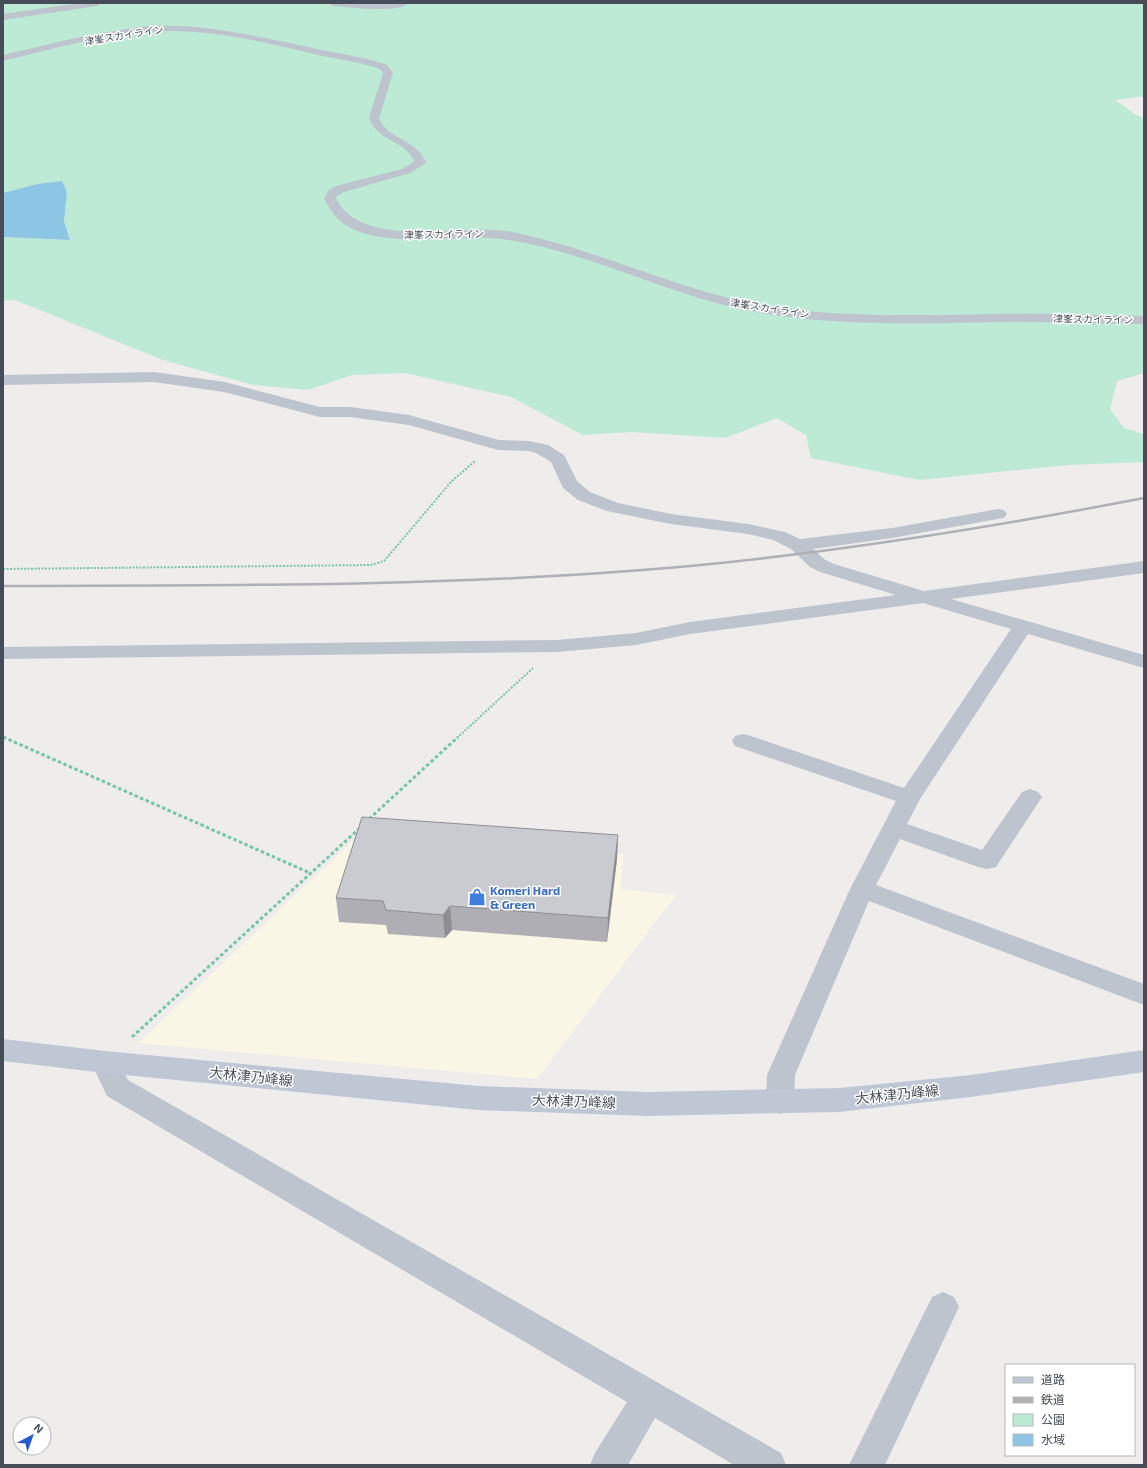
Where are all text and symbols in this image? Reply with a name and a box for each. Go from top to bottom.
street label: 津峯スカイライン [84,23,164,47]
street label: 津峯スカイライン [404,227,484,241]
street label: 津峯スカイライン [730,296,810,320]
street label: 津峯スカイライン [1053,312,1133,326]
place label: Komeri Hard & Green [490,883,560,911]
shop icon: Komeri Hard & Green [467,887,487,907]
street label: 大林津乃峰線 [208,1063,294,1089]
street label: 大林津乃峰線 [854,1081,940,1107]
street label: 大林津乃峰線 [532,1091,616,1111]
legend [1005,1364,1135,1456]
text: 道路 [1041,1372,1065,1386]
text: 鉄道 [1041,1392,1065,1406]
text: 公園 [1041,1412,1065,1426]
north arrow [12,1416,52,1456]
text: N [32,1421,46,1436]
text: 水域 [1041,1432,1065,1446]

